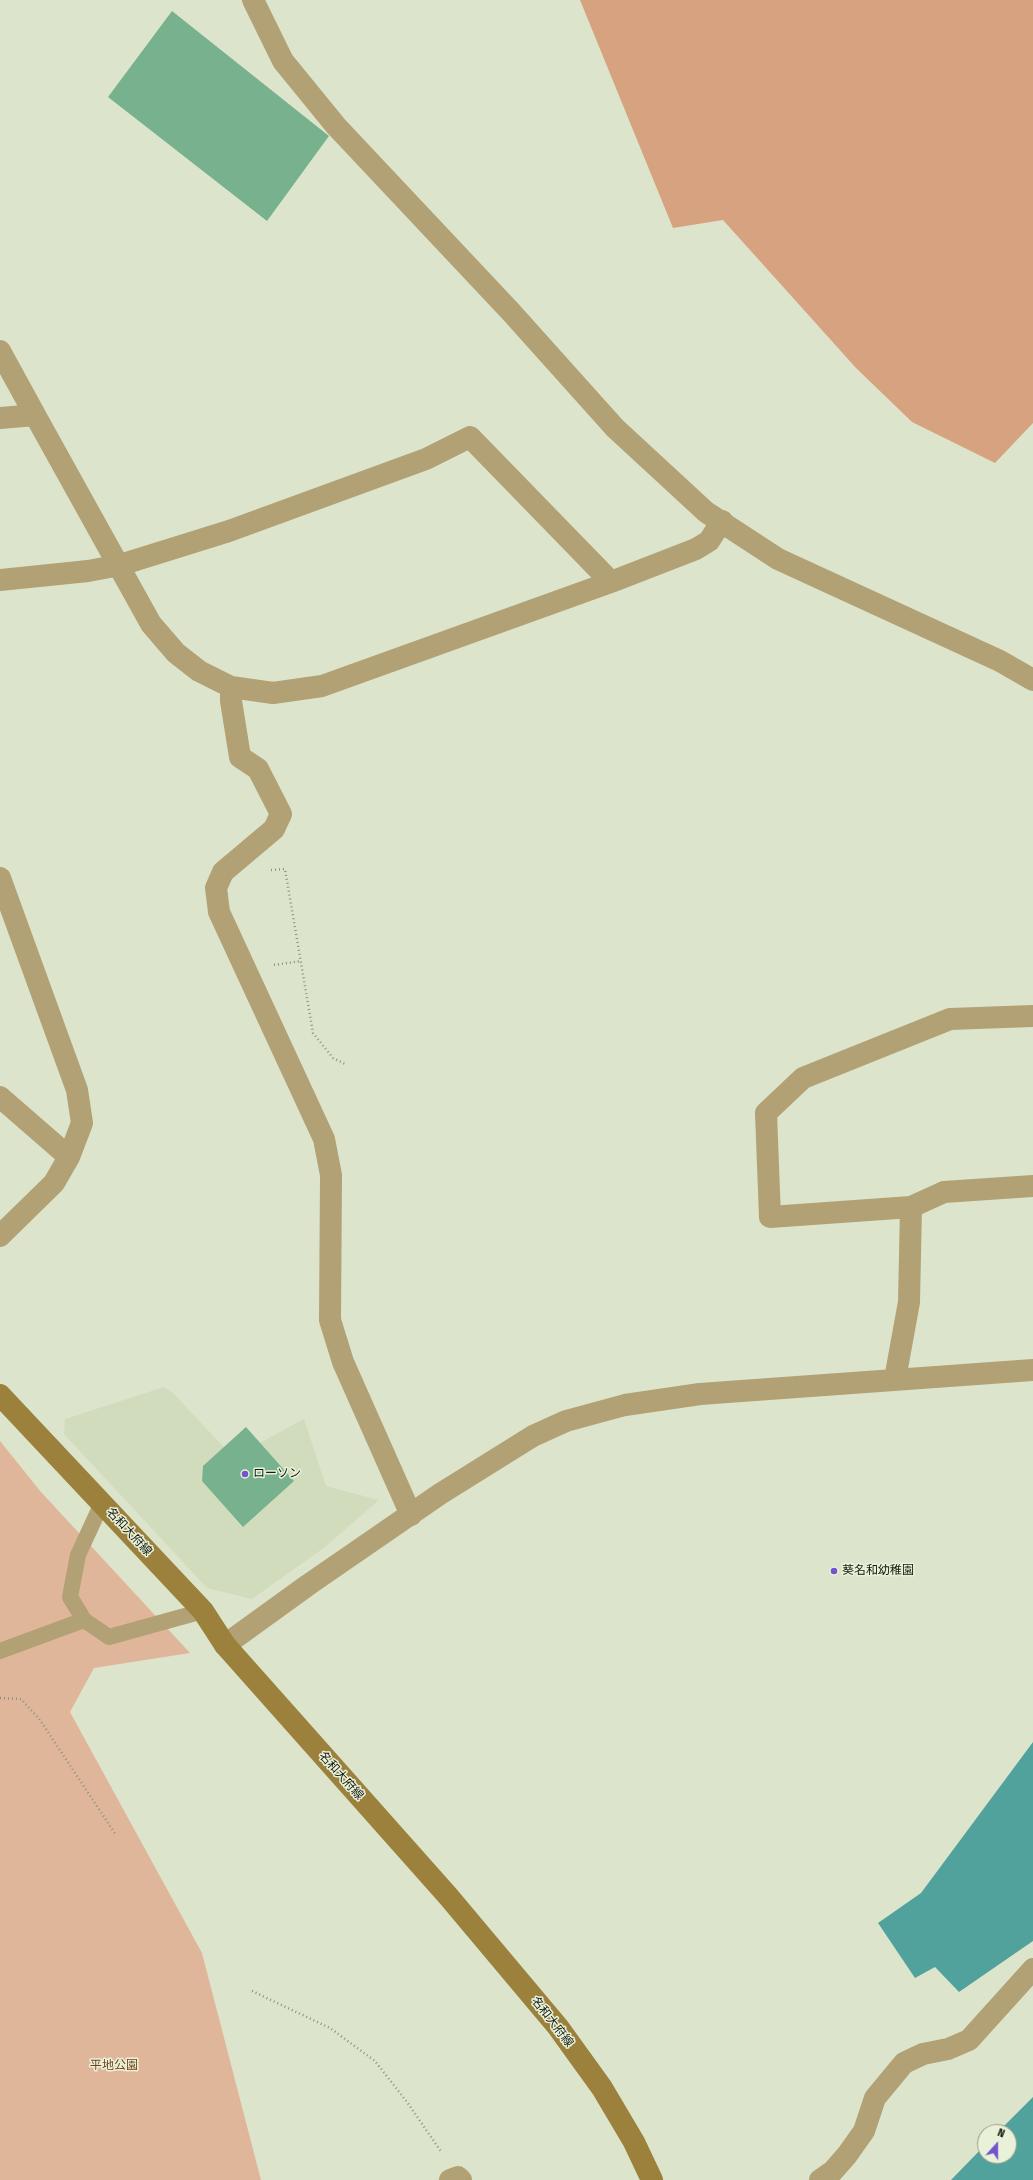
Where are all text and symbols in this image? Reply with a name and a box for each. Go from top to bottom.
place label: ローソン [253,1467,301,1481]
marker: ローソン [240,1469,250,1479]
street label: 名和大府線 [103,1505,155,1559]
place label: 葵名和幼稚園 [842,1564,914,1578]
marker: 葵名和幼稚園 [829,1566,839,1576]
street label: 名和大府線 [316,1749,366,1803]
street label: 名和大府線 [528,1994,576,2050]
park label: 平地公園 [90,2059,138,2073]
north arrow [977,2124,1017,2164]
text: N [996,2126,1007,2141]

